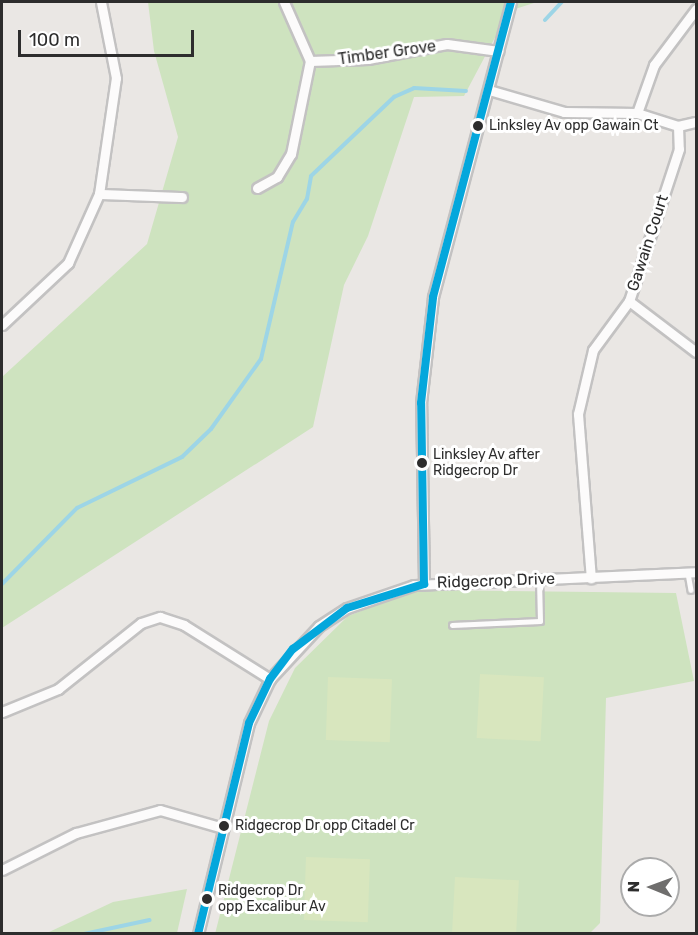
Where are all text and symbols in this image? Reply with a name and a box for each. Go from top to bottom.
scale bar [21,18,196,56]
text: 100 m [29,29,80,51]
street label: Timber Grove [337,37,437,69]
place label: Linksley Av opp Gawain Ct [489,118,659,134]
marker: Linksley Av opp Gawain Ct [472,120,484,132]
street label: Gawain Court [623,192,673,294]
place label: Linksley Av after Ridgecrop Dr [433,447,541,479]
marker: Linksley Av after Ridgecrop Dr [416,457,428,469]
street label: Ridgecrop Drive [437,569,555,593]
place label: Ridgecrop Dr opp Citadel Cr [235,818,415,834]
marker: Ridgecrop Dr opp Citadel Cr [218,820,230,832]
north arrow [620,857,680,917]
text: N [624,881,643,893]
place label: Ridgecrop Dr opp Excalibur Av [218,883,326,916]
marker: Ridgecrop Dr opp Excalibur Av [201,893,213,905]

